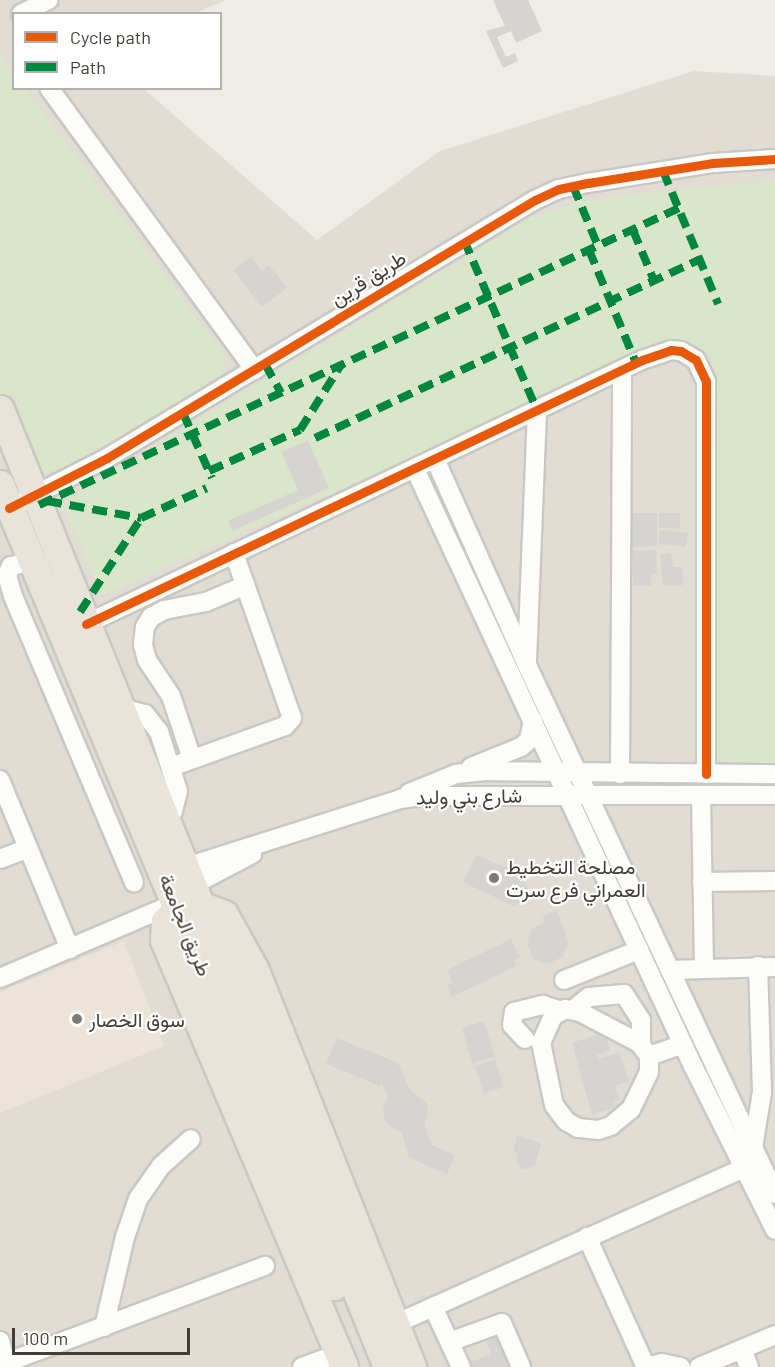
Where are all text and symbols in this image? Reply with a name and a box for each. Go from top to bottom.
legend [12,12,222,90]
text: Cycle path [70,26,151,48]
text: Path [70,56,106,78]
street label: طريق قرين [326,245,410,311]
street label: شارع بني وليد [416,783,522,809]
place label: مصلحة التخطيط العمراني فرع سرت [506,855,646,902]
street label: طريق الجامعة [155,870,217,980]
marker: مصلحة التخطيط العمراني فرع سرت [487,871,501,885]
place label: سوق الخصار [89,1007,185,1031]
marker: سوق الخصار [70,1012,84,1026]
scale bar [15,1316,194,1354]
text: 100 m [23,1327,68,1349]

